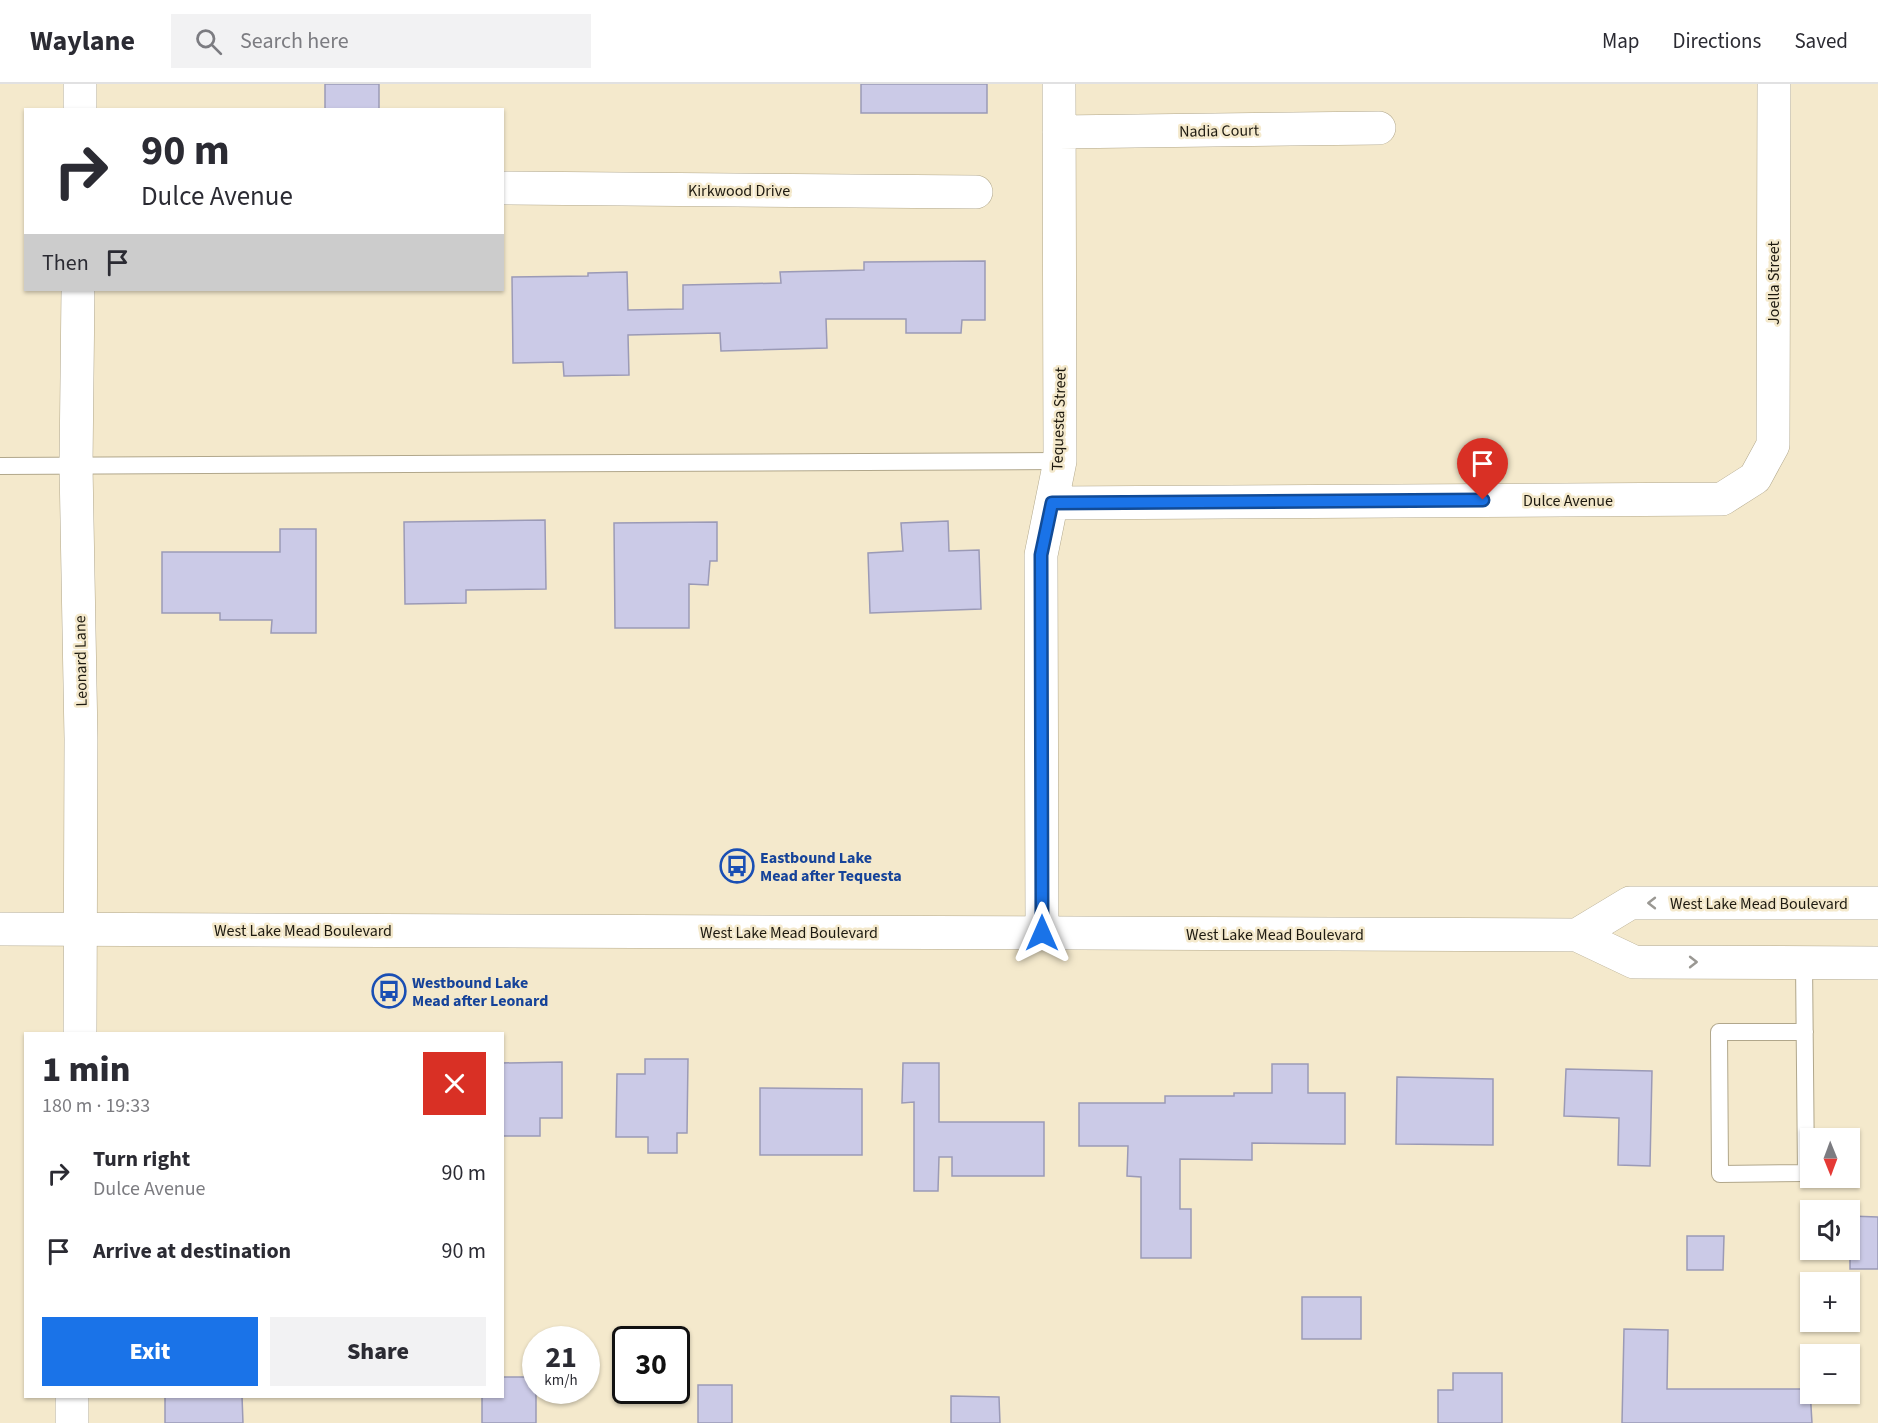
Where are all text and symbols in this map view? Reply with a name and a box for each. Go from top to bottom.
search box [171,14,591,68]
text: Waylane [30,21,135,61]
icon: search [192,25,225,58]
text: Search here [240,25,349,57]
text: Map [1602,26,1640,56]
text: Directions [1673,26,1761,56]
text: Saved [1794,26,1848,56]
street label: Nadia Court [1179,119,1260,143]
text: 90 m [141,121,230,181]
icon: right [42,132,120,210]
text: Dulce Avenue [141,177,293,216]
street label: Kirkwood Drive [688,180,790,202]
street label: Joella Street [1763,241,1785,325]
icon: arrive [101,246,134,279]
text: Then [42,247,89,279]
street label: Tequesta Street [1046,366,1072,471]
pin [1457,438,1508,500]
icon: arrive [1466,447,1499,480]
street label: Dulce Avenue [1523,490,1613,512]
street label: Leonard Lane [69,615,93,707]
place label: Eastbound Lake Mead after Tequesta [760,847,902,887]
bus stop icon: Eastbound Lake Mead after Tequesta [719,848,755,884]
street label: West Lake Mead Boulevard [1670,893,1848,915]
one-way arrow [1647,897,1656,909]
position arrow [1010,901,1074,965]
street label: West Lake Mead Boulevard [214,920,392,942]
street label: West Lake Mead Boulevard [700,922,878,944]
street label: West Lake Mead Boulevard [1186,924,1364,946]
one-way arrow [1688,956,1697,968]
place label: Westbound Lake Mead after Leonard [412,972,548,1012]
bus stop icon: Westbound Lake Mead after Leonard [371,973,407,1009]
text: 1 min [42,1044,130,1095]
button: close [423,1052,486,1115]
text: 180 m · 19:33 [42,1092,150,1120]
north arrow [1800,1128,1860,1188]
map controls [1800,1128,1860,1404]
text: Turn right [93,1143,190,1175]
icon: right [42,1157,75,1190]
text: 90 m [441,1157,486,1189]
text: Dulce Avenue [93,1175,206,1203]
button: sound [1800,1200,1860,1260]
icon: arrive [42,1235,75,1268]
text: Arrive at destination [93,1235,291,1267]
text: 90 m [441,1235,486,1267]
button: + [1800,1272,1860,1332]
button: Exit [42,1317,258,1386]
button: Share [270,1317,486,1386]
speed limit sign: 30 [612,1326,690,1404]
text: 21 [545,1336,577,1379]
button: − [1800,1344,1860,1404]
text: km/h [544,1370,578,1391]

